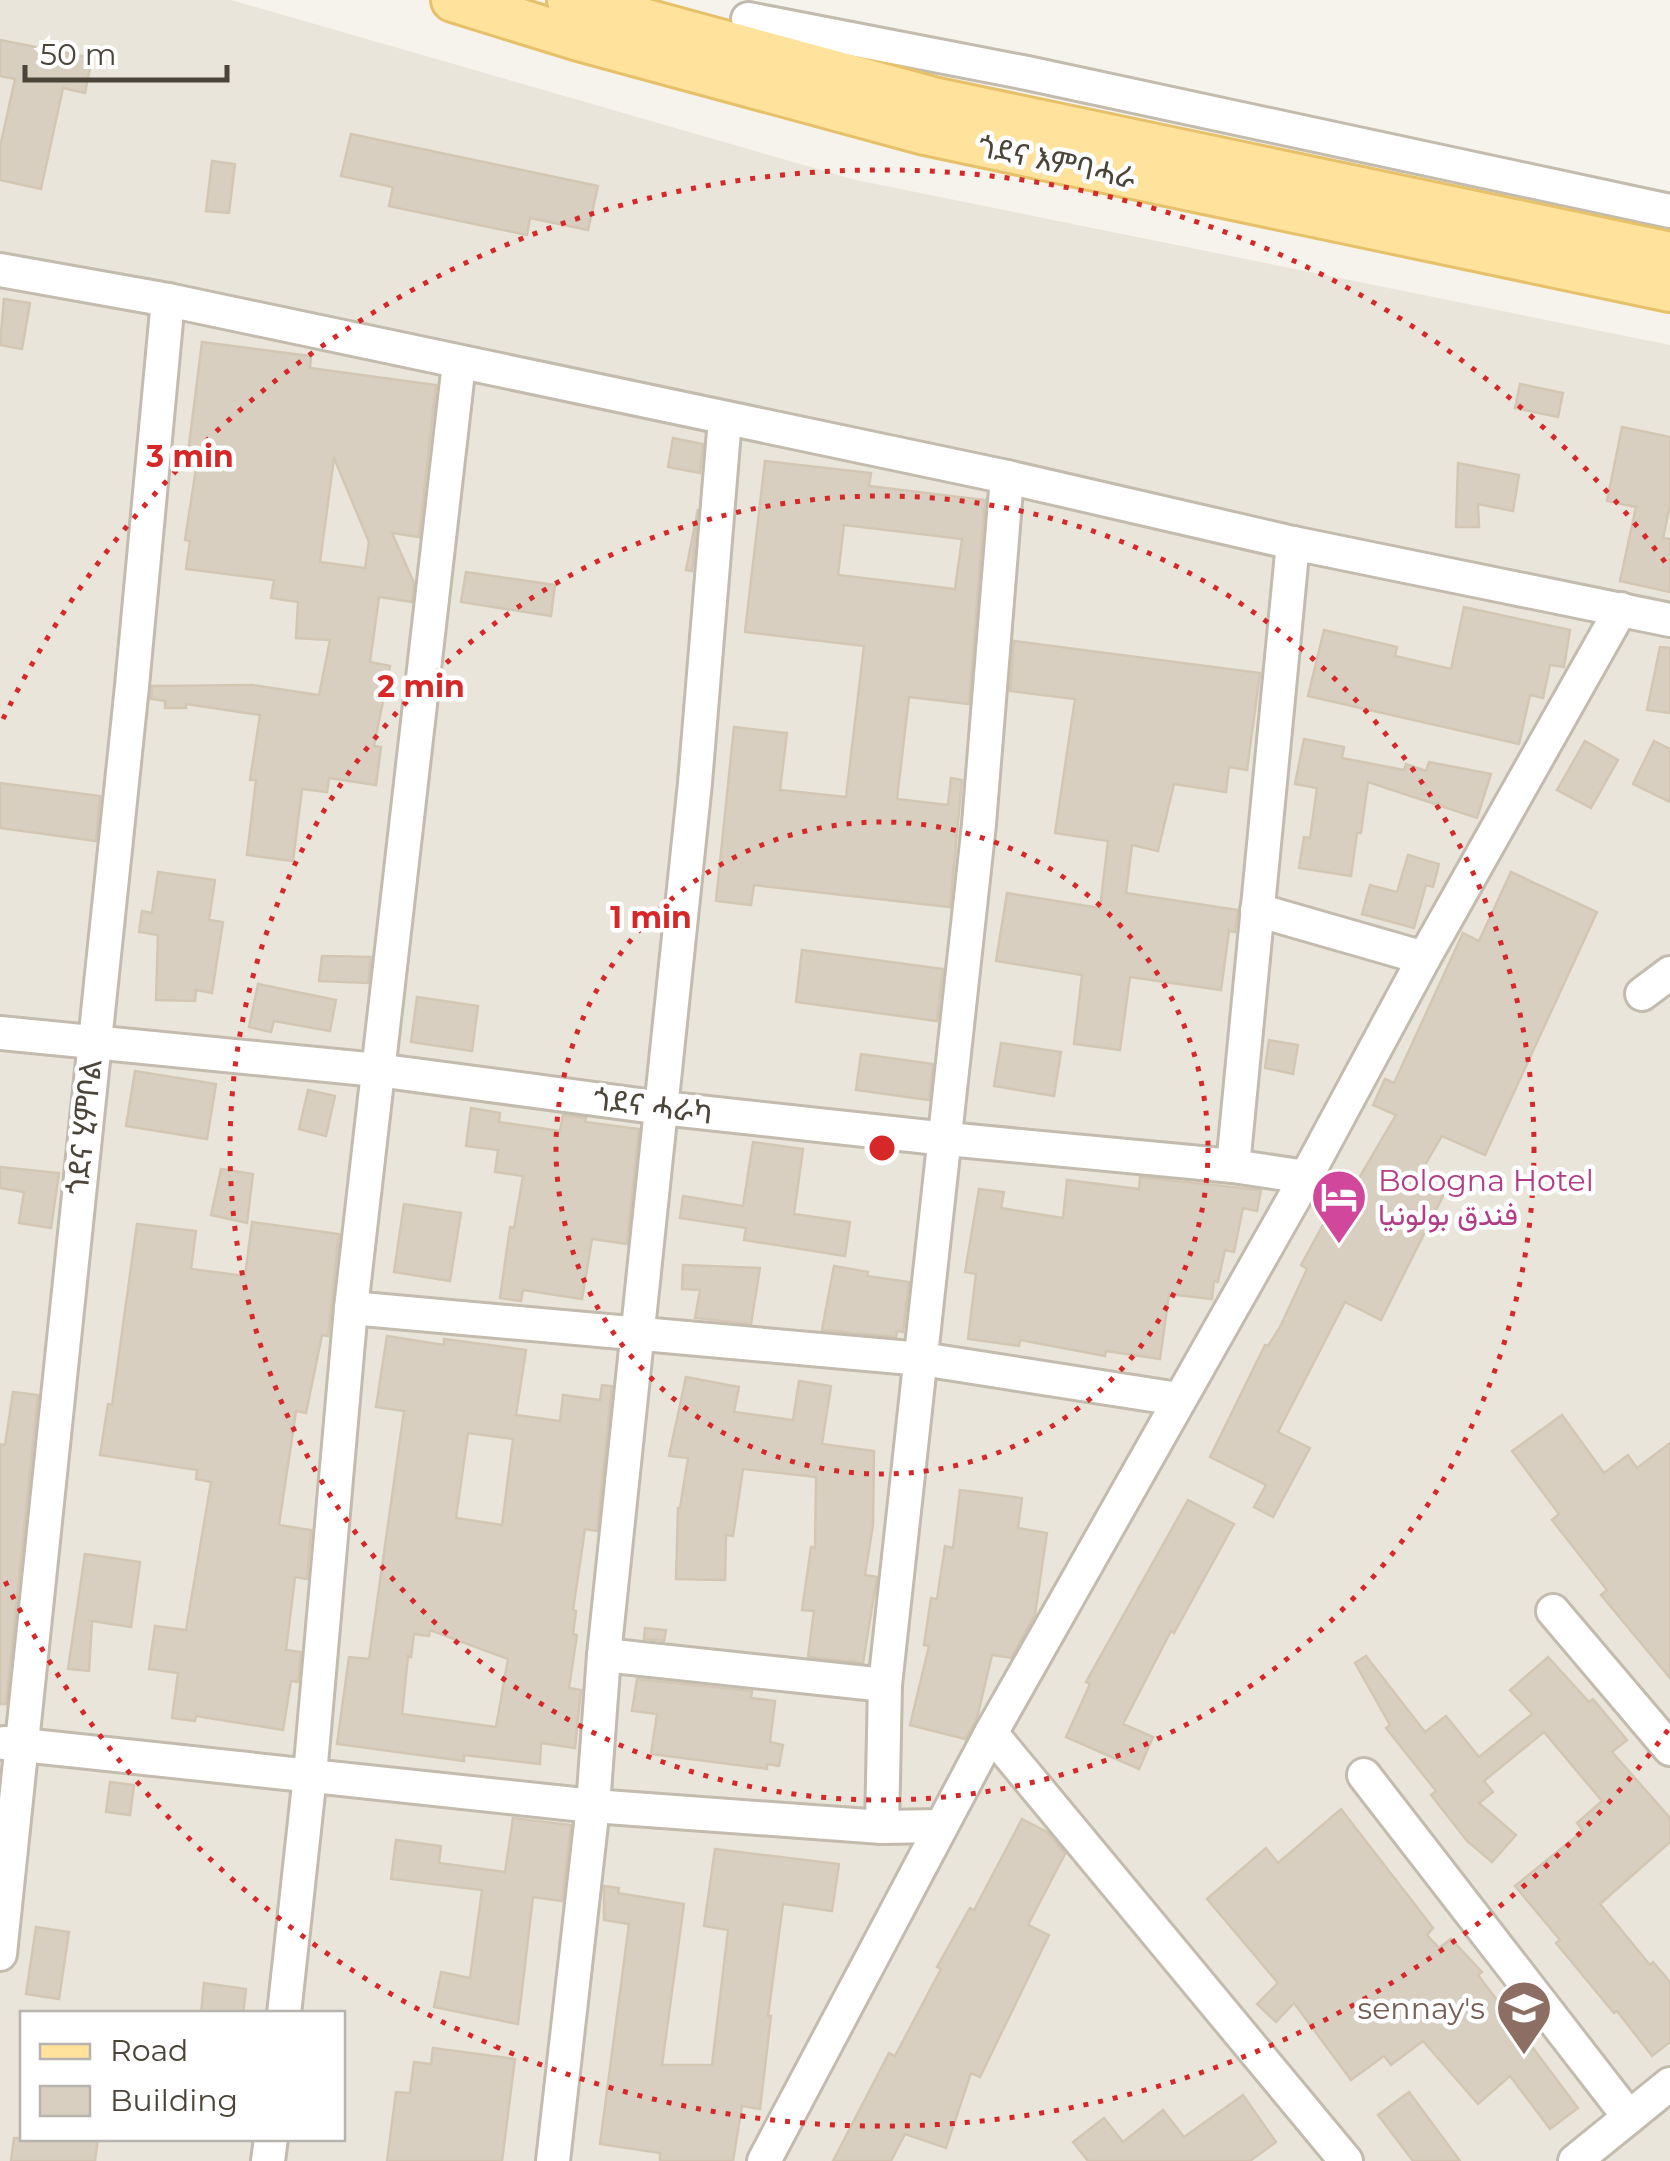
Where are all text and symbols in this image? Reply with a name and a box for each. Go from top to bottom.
scale bar [25,20,228,82]
text: 50 m [40,36,117,73]
street label: ጎደና እምባሓራ [975,127,1139,197]
text: 3 min [145,438,234,475]
text: 2 min [377,668,465,705]
text: 1 min [610,899,692,936]
street label: ጎደና ሂምቦል [58,1057,110,1196]
street label: ጎደና ሓራካ [591,1080,715,1132]
centre of rings [864,1130,900,1166]
place label: Bologna Hotel فندق بولونيا [1378,1162,1594,1233]
hotel icon: Bologna Hotel فندق بولونيا [1309,1167,1369,1246]
school or university icon: sennay's [1494,1978,1554,2057]
place label: sennay's [1358,1990,1485,2027]
legend [20,2011,345,2141]
text: Road [110,2032,188,2069]
text: Building [110,2082,238,2119]

